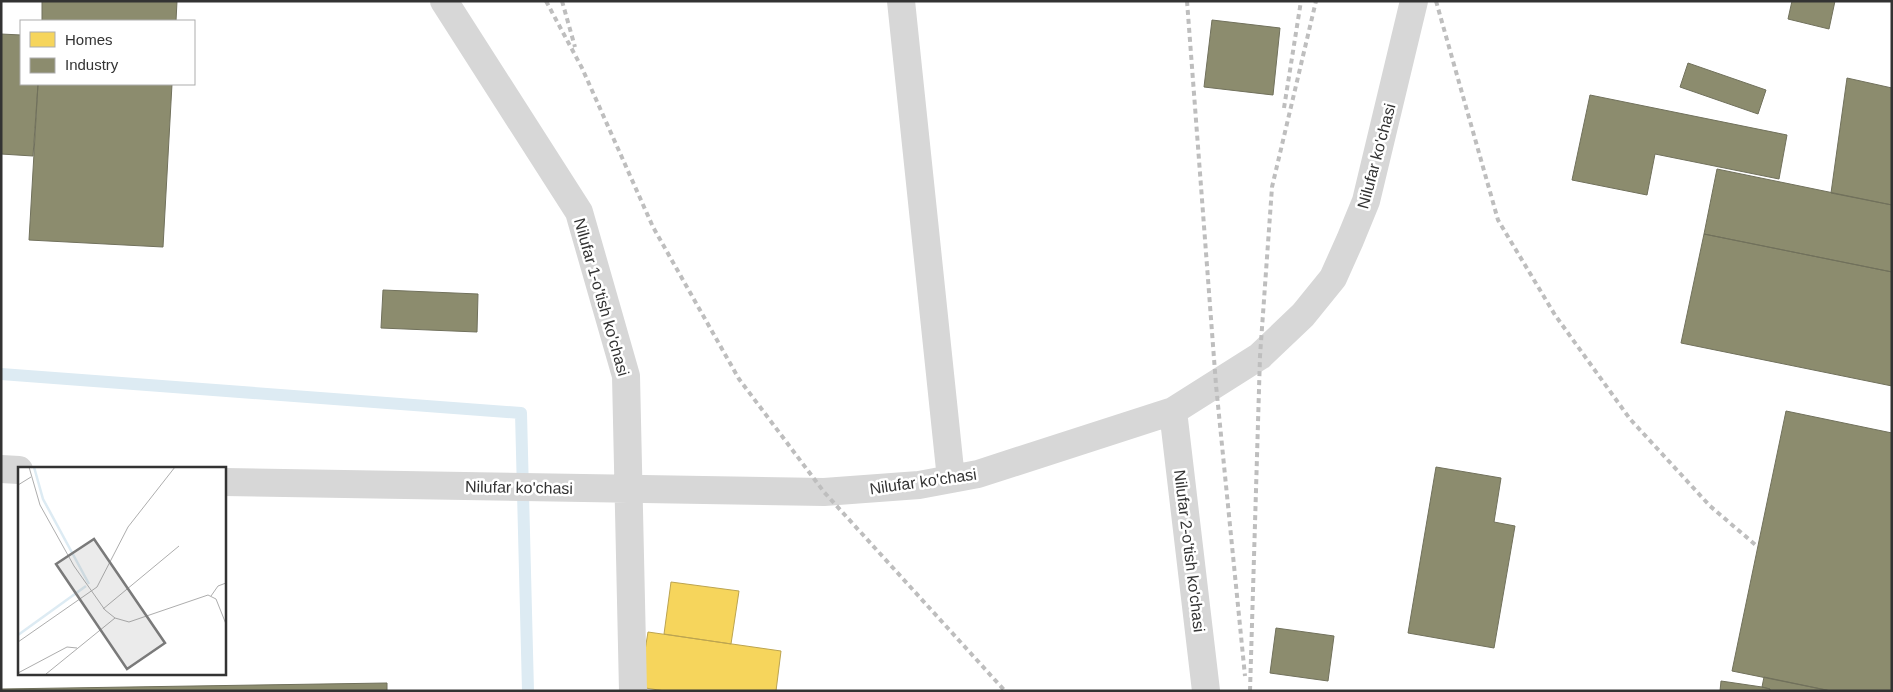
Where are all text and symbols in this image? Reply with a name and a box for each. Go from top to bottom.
legend [20,20,195,85]
text: Homes [65,31,113,48]
text: Industry [65,56,119,73]
street label: Nilufar ko'chasi [1354,102,1399,210]
street label: Nilufar 1-o'tish ko'chasi [571,216,632,378]
street label: Nilufar ko'chasi [868,466,978,497]
inset map [18,467,225,674]
street label: Nilufar 2-o'tish ko'chasi [1171,469,1208,633]
street label: Nilufar ko'chasi [465,478,573,497]

